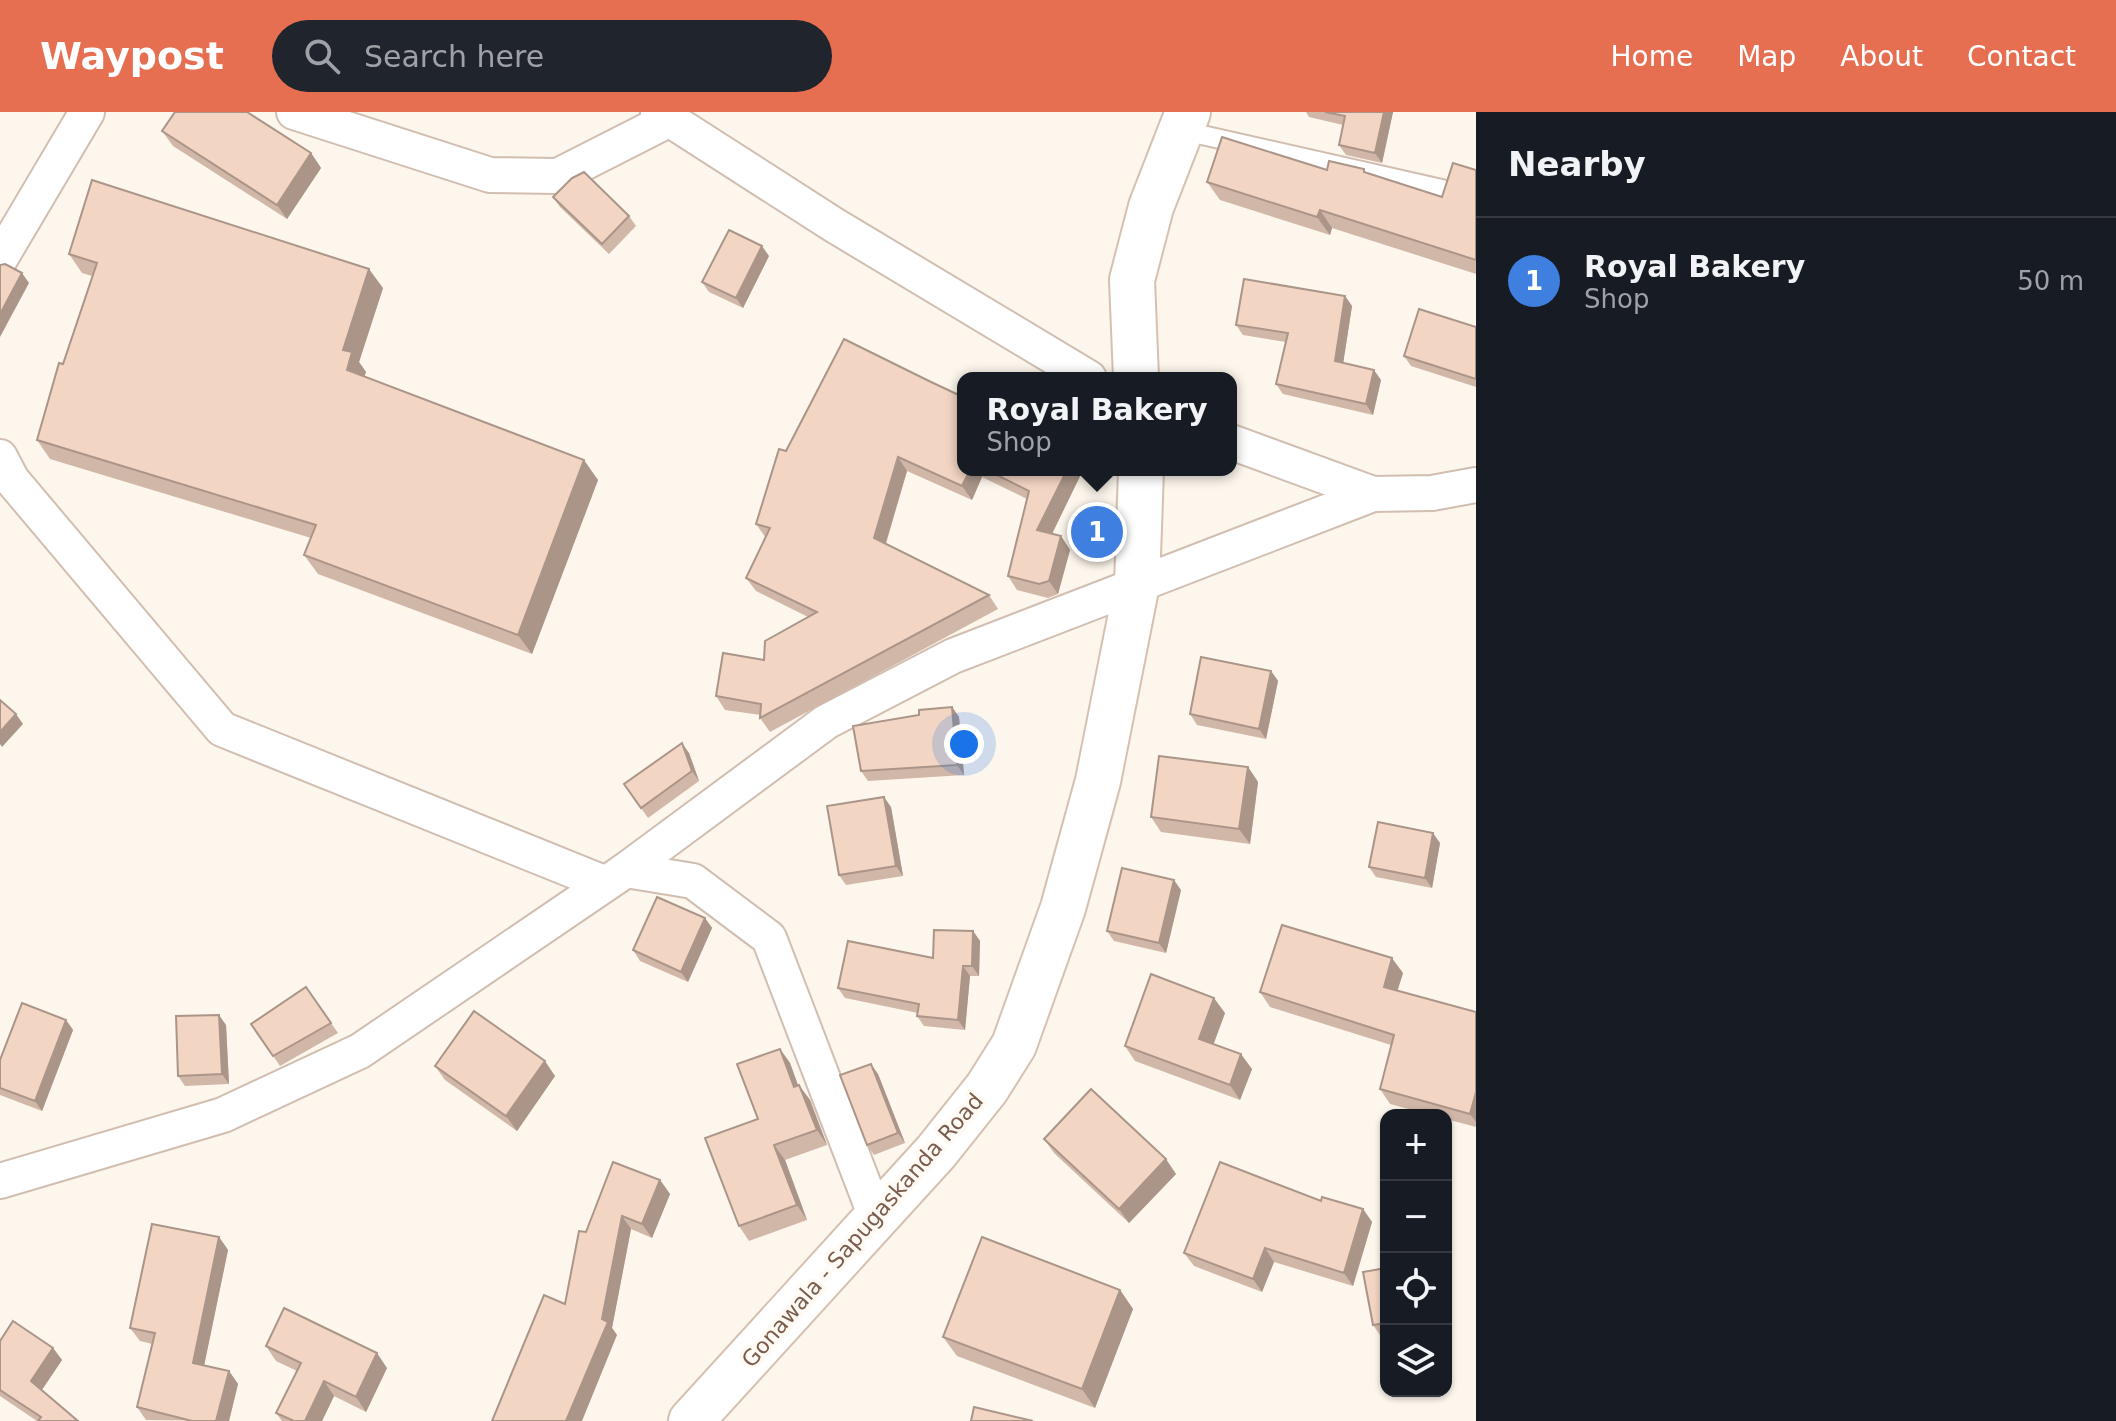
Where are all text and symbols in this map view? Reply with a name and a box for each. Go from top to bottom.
search box [272,20,832,92]
text: Waypost [40,34,224,78]
icon: search [300,34,344,78]
text: Search here [364,39,544,74]
text: Home [1610,40,1693,73]
text: Map [1737,40,1796,73]
text: About [1840,40,1923,73]
text: Contact [1967,40,2076,73]
text: Nearby [1508,144,1646,184]
text: Royal Bakery [1584,249,1805,284]
text: 1 [1525,266,1543,296]
text: 50 m [2017,266,2084,296]
text: Shop [1584,284,1649,314]
popup [957,372,1237,476]
text: Royal Bakery [986,392,1208,427]
text: Shop [986,427,1052,457]
pin: 1 [1071,502,1123,562]
your location [944,724,984,764]
street label: Gonawala - Sapugaskanda Road [737,1088,988,1372]
map controls [1380,1109,1452,1397]
button: + [1380,1109,1452,1181]
button: − [1380,1181,1452,1253]
button: locate [1380,1253,1452,1325]
button: layers [1380,1325,1452,1397]

